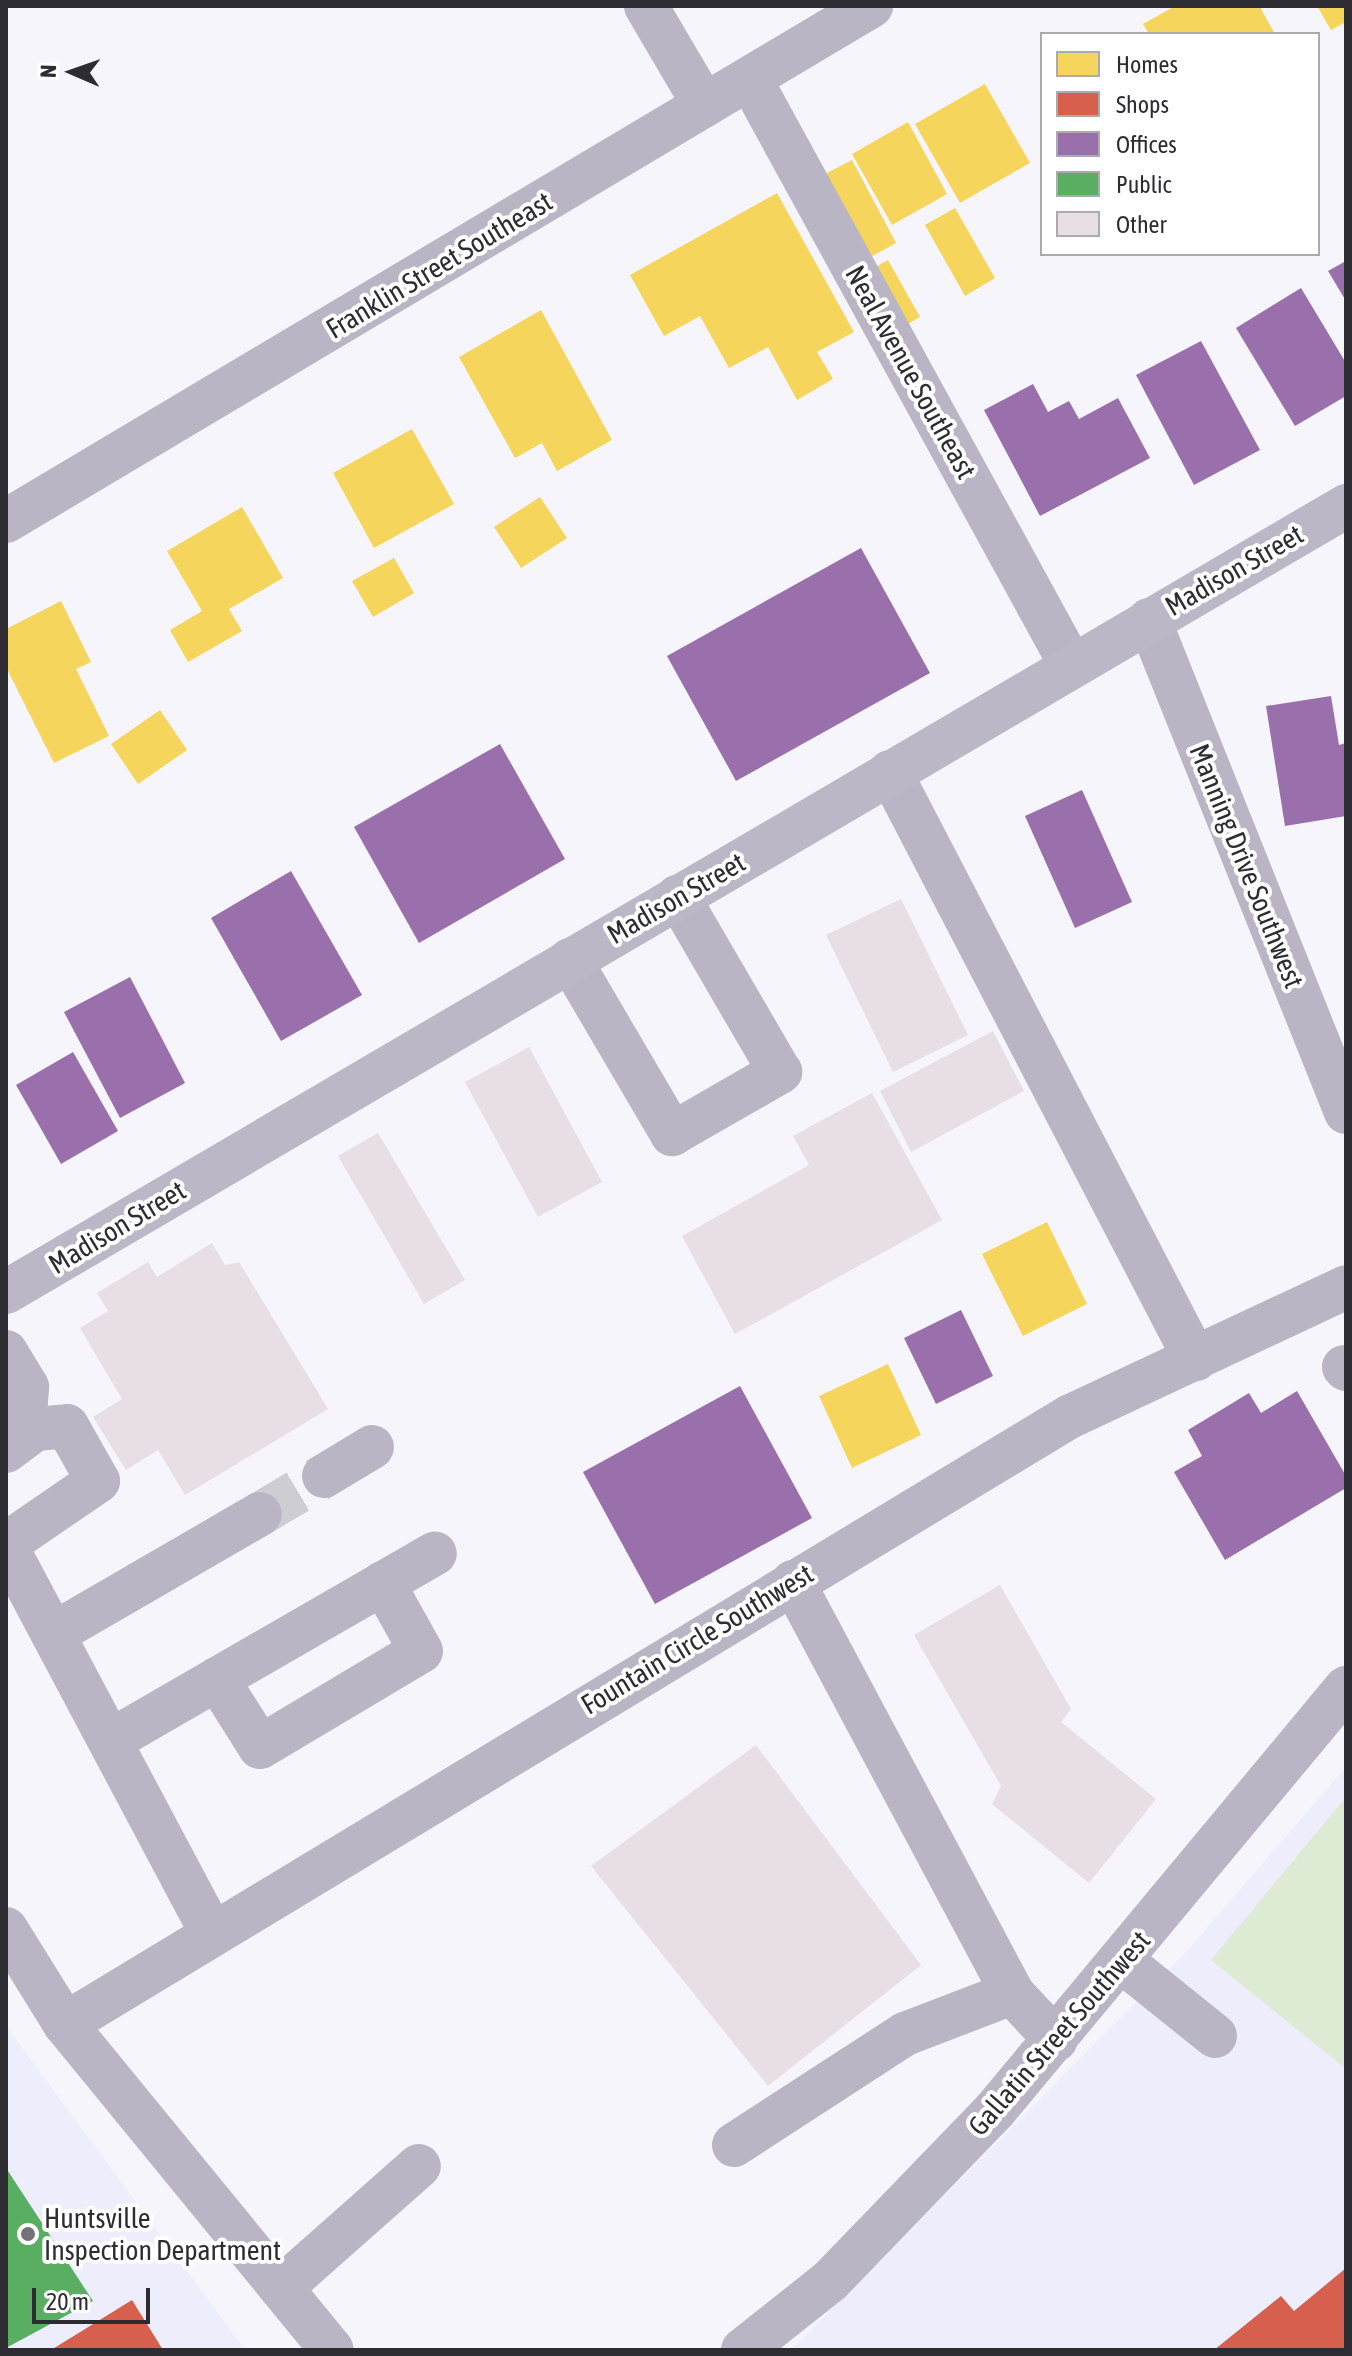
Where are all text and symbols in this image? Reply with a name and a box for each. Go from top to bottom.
north arrow [32,32,112,112]
legend [1040,32,1320,256]
text: Homes [1116,51,1178,78]
text: N [35,64,61,78]
text: Shops [1116,91,1169,118]
text: Offices [1116,131,1177,158]
text: Public [1116,171,1172,198]
street label: Franklin Street Southeast [320,184,558,346]
text: Other [1116,211,1167,238]
street label: Neal Avenue Southeast [838,260,984,484]
street label: Madison Street [1159,517,1309,623]
street label: Manning Drive Southwest [1183,739,1311,993]
street label: Madison Street [601,845,751,951]
street label: Madison Street [43,1173,191,1281]
street label: Fountain Circle Southwest [575,1556,819,1722]
street label: Gallatin Street Southwest [961,1924,1157,2142]
place label: Huntsville Inspection Department [44,2201,281,2267]
marker: Huntsville Inspection Department [19,2225,37,2243]
scale bar [36,2272,154,2322]
text: 20 m [46,2288,89,2315]

